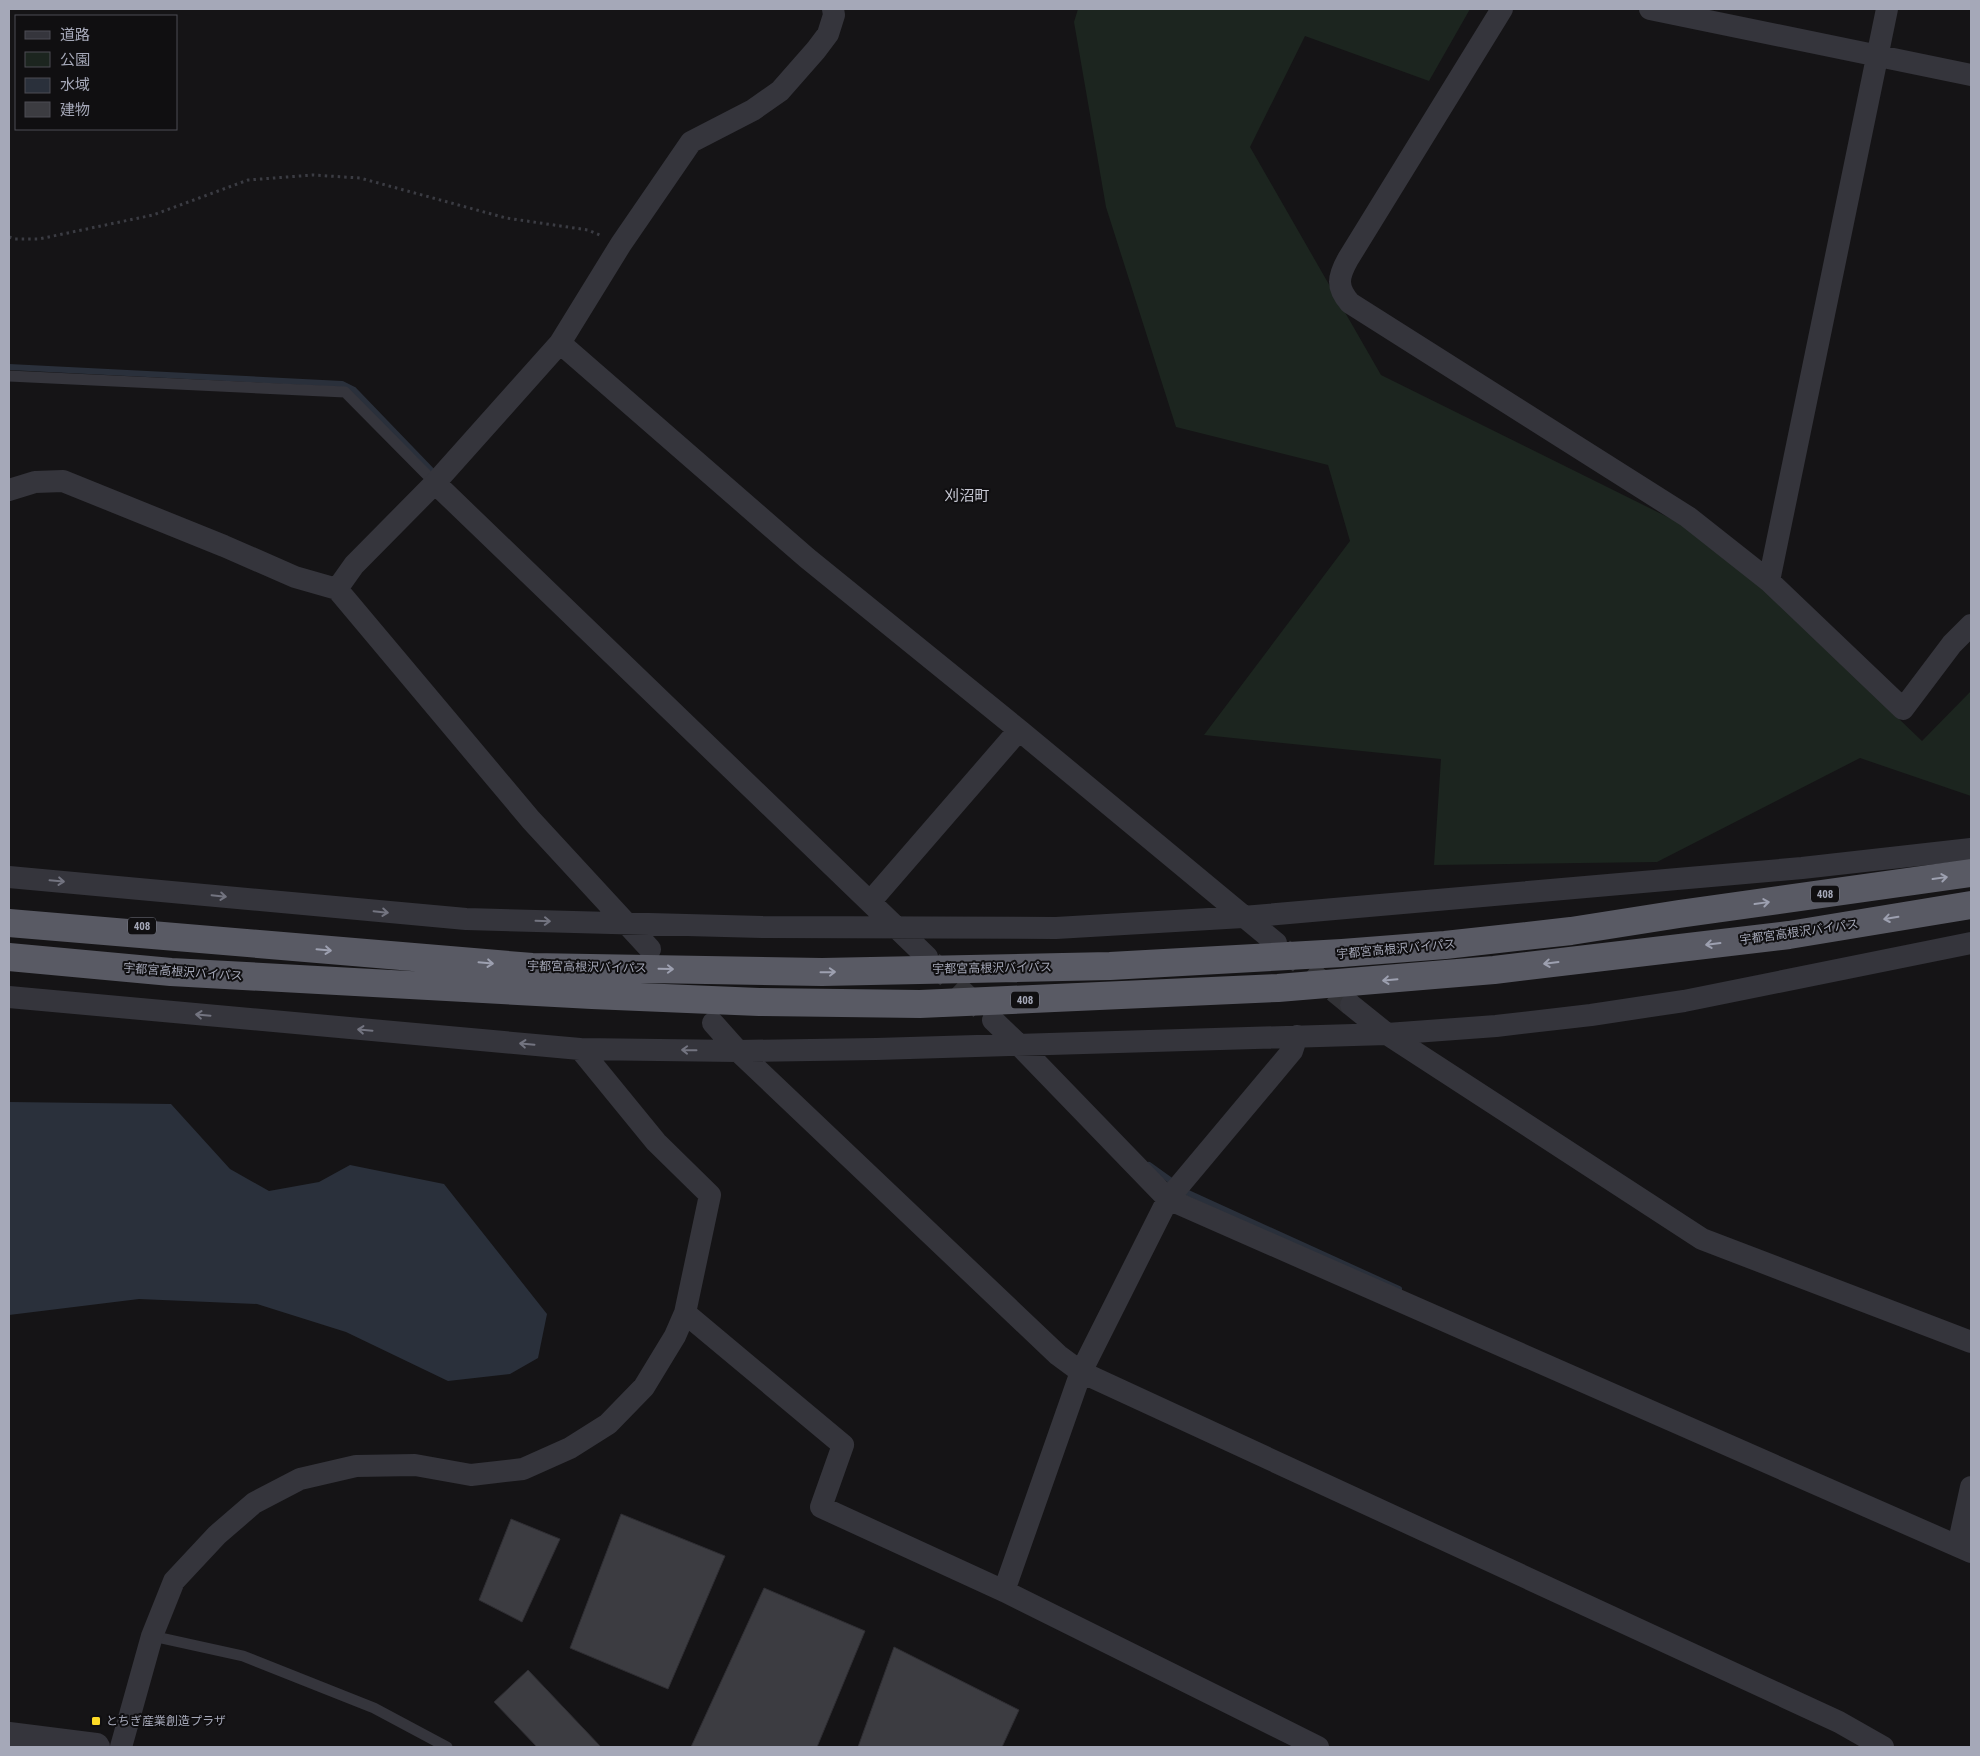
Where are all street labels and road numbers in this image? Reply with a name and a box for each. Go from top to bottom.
road number: 408 [1811,886,1839,902]
street label: 宇都宮高根沢バイパス [1739,917,1859,947]
road number: 408 [128,918,156,934]
street label: 宇都宮高根沢バイパス [1336,937,1456,961]
street label: 宇都宮高根沢バイパス [527,959,647,975]
street label: 宇都宮高根沢バイパス [932,960,1052,976]
street label: 宇都宮高根沢バイパス [123,961,243,983]
road number: 408 [1011,992,1039,1008]

